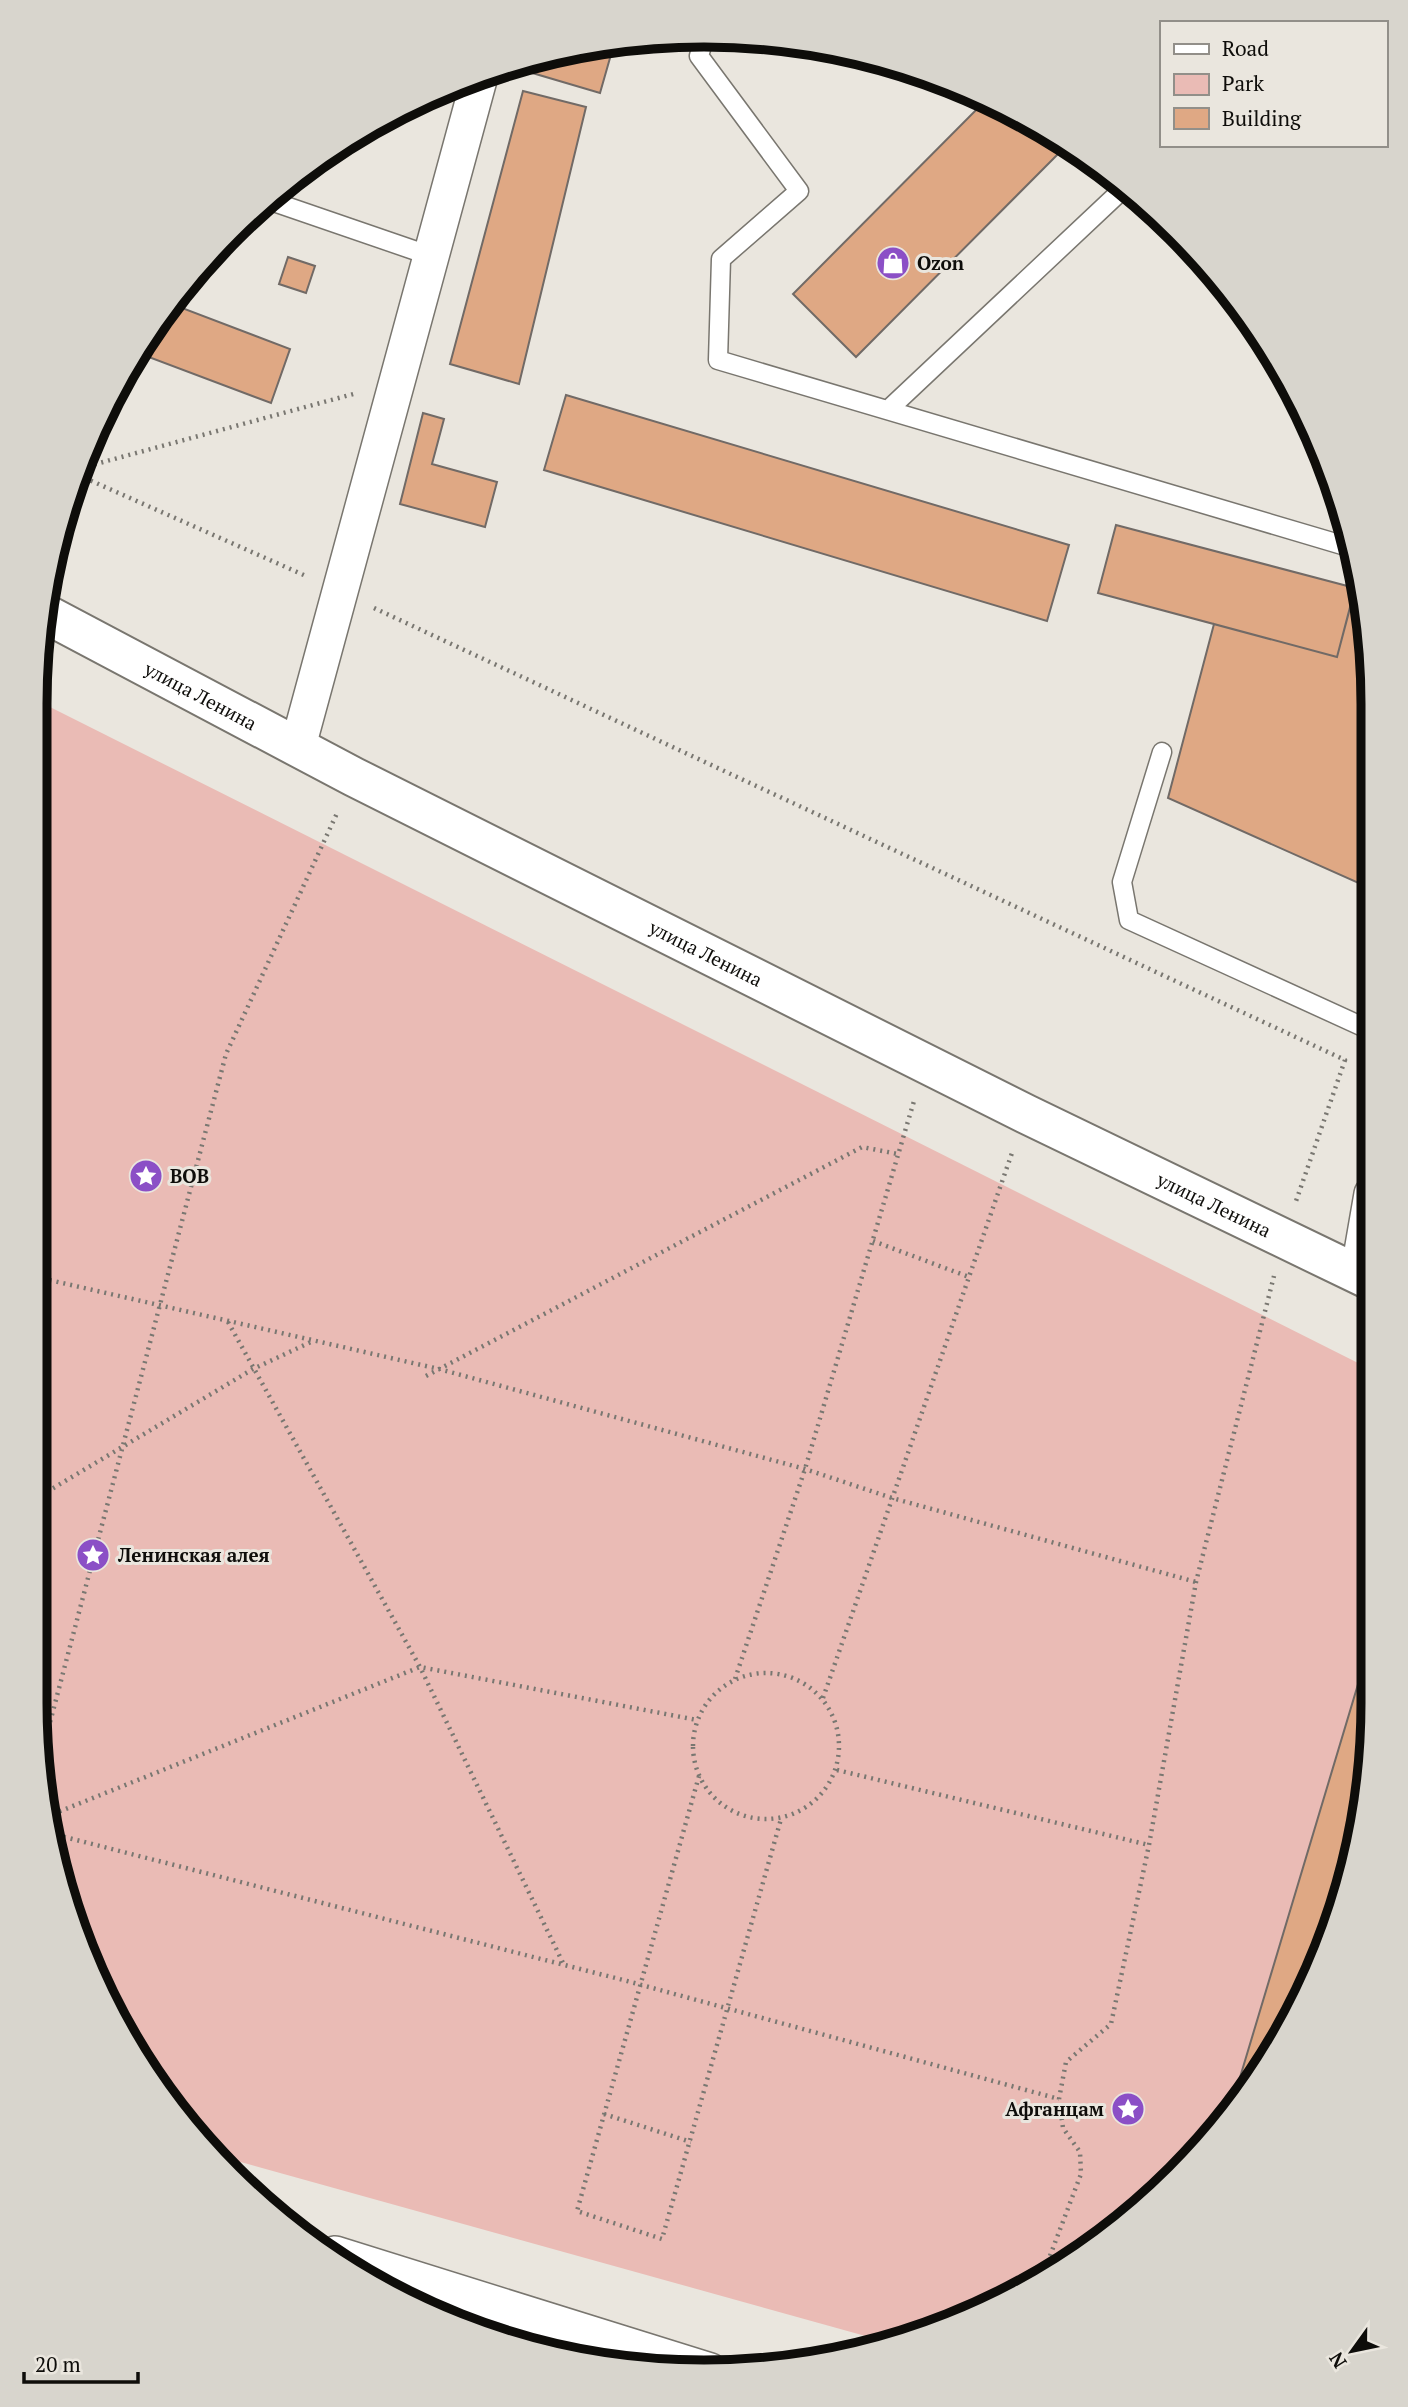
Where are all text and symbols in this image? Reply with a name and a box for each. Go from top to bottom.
legend [1160,21,1387,147]
text: Road [1222,34,1269,62]
text: Park [1222,69,1264,97]
text: Building [1222,104,1302,132]
shop icon: Ozon [874,244,912,282]
place label: Ozon [917,250,965,275]
street label: улица Ленина [140,655,262,736]
street label: улица Ленина [644,914,767,992]
place icon: ВОВ [127,1157,165,1195]
place label: ВОВ [170,1163,209,1188]
street label: улица Ленина [1152,1166,1276,1243]
place icon: Ленинская алея [74,1536,112,1574]
place label: Ленинская алея [117,1542,270,1567]
place icon: Афганцам [1109,2090,1147,2128]
place label: Афганцам [1005,2096,1104,2121]
north arrow [1317,2316,1387,2386]
scale bar [24,2340,138,2384]
text: N [1323,2347,1352,2373]
text: 20 m [35,2350,81,2378]

